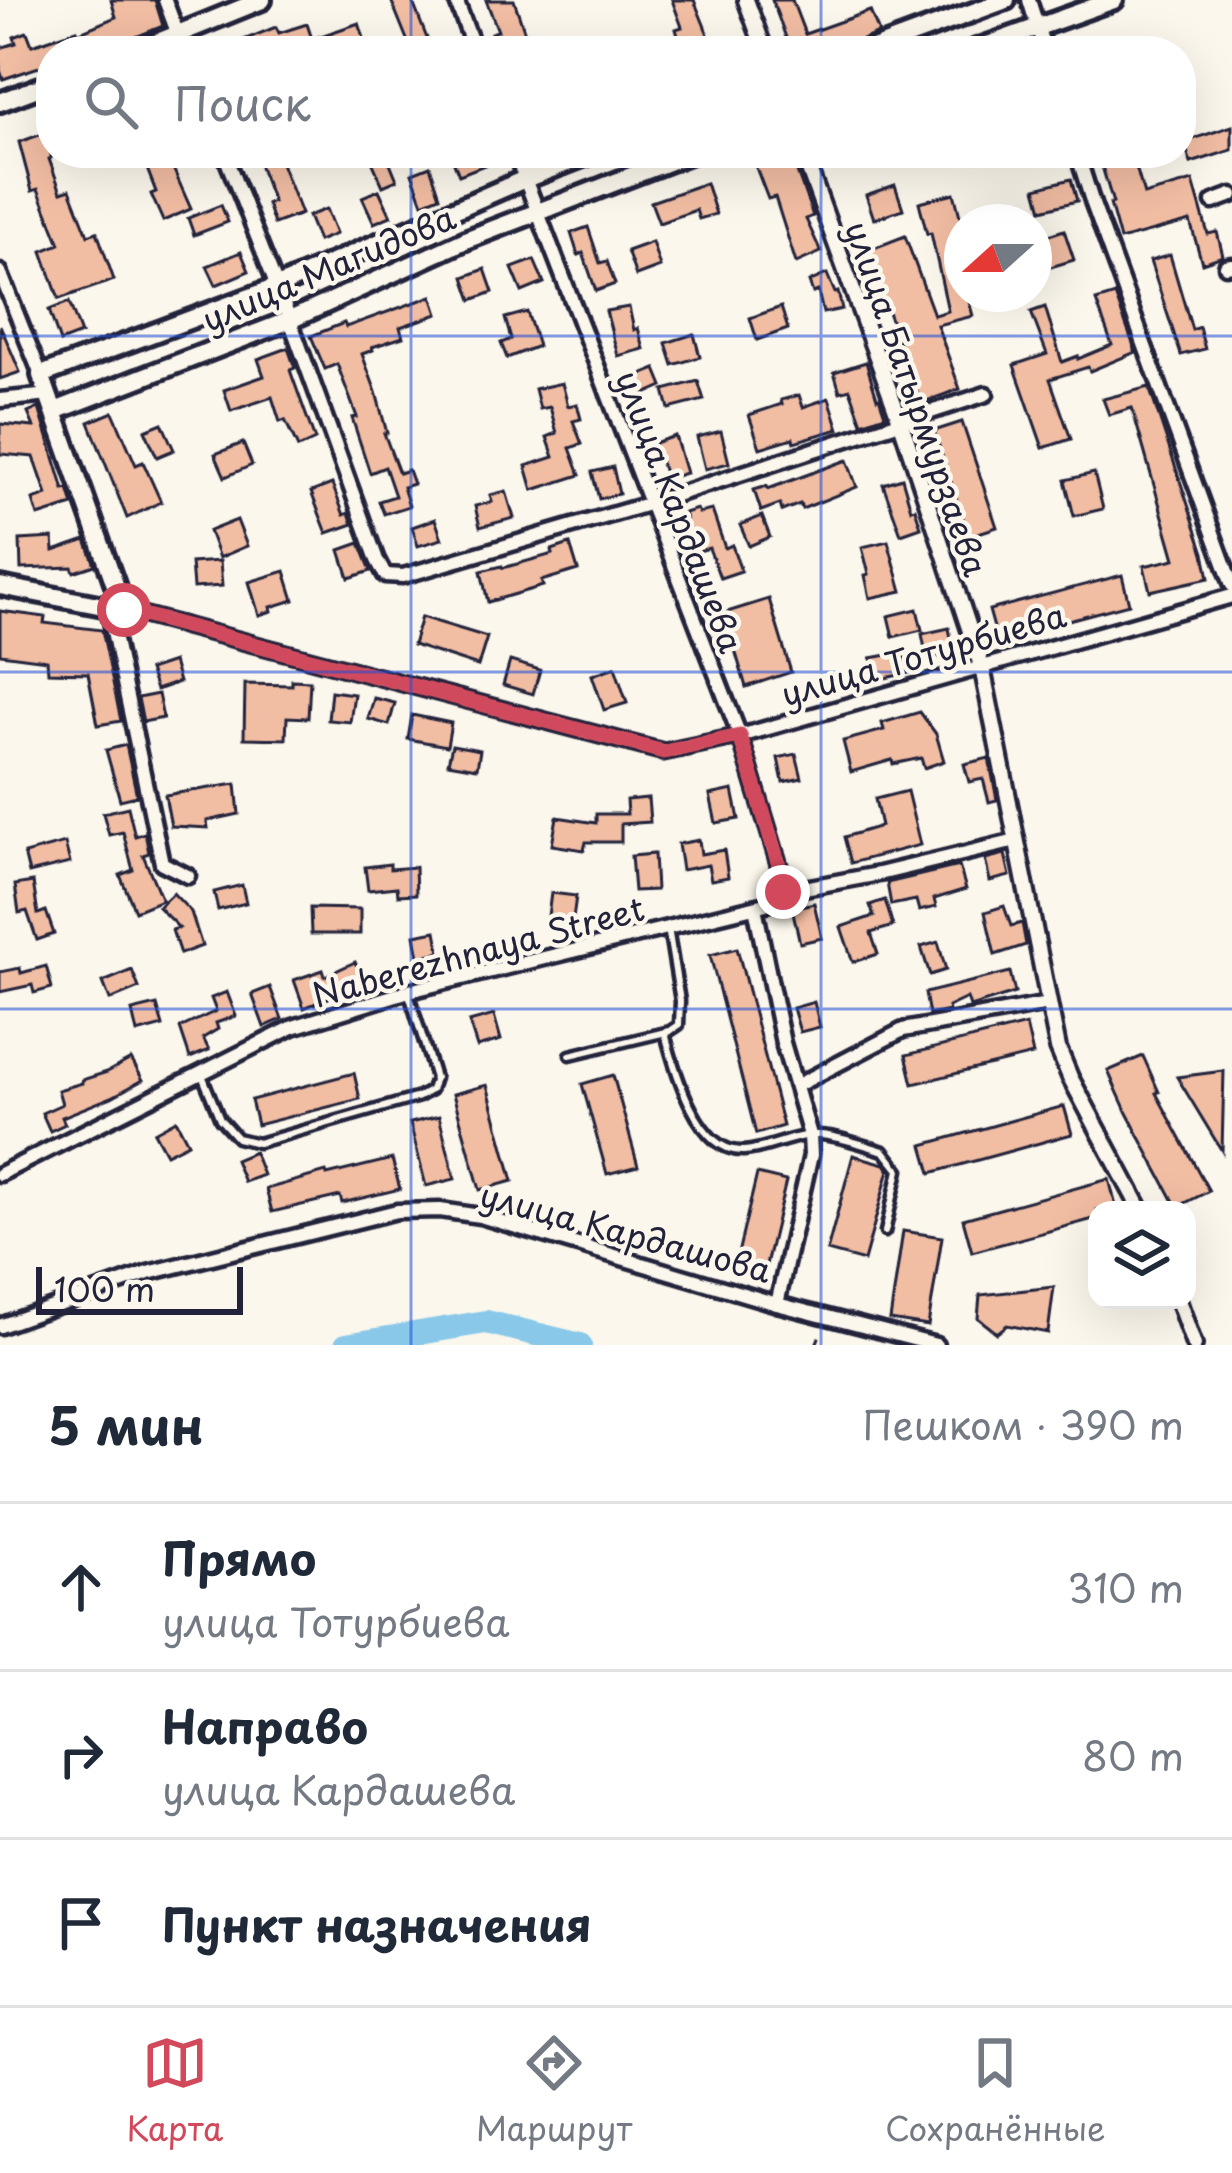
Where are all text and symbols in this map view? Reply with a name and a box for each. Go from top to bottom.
search box [36,36,1196,168]
text: Поиск [174,68,311,136]
icon: search [78,69,144,135]
street label: улица Магидова [194,191,463,343]
north arrow [944,204,1052,312]
street label: улица Батырмурзаева [834,214,1002,583]
street label: улица Кардашева [604,363,758,660]
route start [97,583,151,637]
street label: улица Тотурбиева [775,588,1072,718]
route end [756,865,810,919]
street label: Naberezhnaya Street [307,882,649,1018]
street label: улица Кардашова [475,1168,778,1294]
map controls [1088,1201,1196,1309]
button: layers [1088,1201,1196,1309]
scale bar [36,1261,243,1314]
text: 100 m [54,1263,155,1313]
text: 5 мин [48,1385,204,1462]
text: Пешком · 390 m [862,1394,1184,1453]
text: Прямо [162,1523,316,1591]
icon: ahead [48,1554,114,1620]
text: 310 m [1067,1557,1184,1616]
text: улица Тотурбиева [162,1591,510,1650]
text: Направо [162,1691,368,1759]
icon: right [48,1722,114,1788]
text: 80 m [1082,1725,1184,1784]
text: улица Кардашева [162,1759,515,1818]
text: Пункт назначения [162,1889,592,1957]
icon: arrive [48,1890,114,1956]
tab: Карта [126,2030,223,2152]
tab: Маршрут [476,2030,632,2152]
tab: Сохранённые [885,2030,1106,2152]

